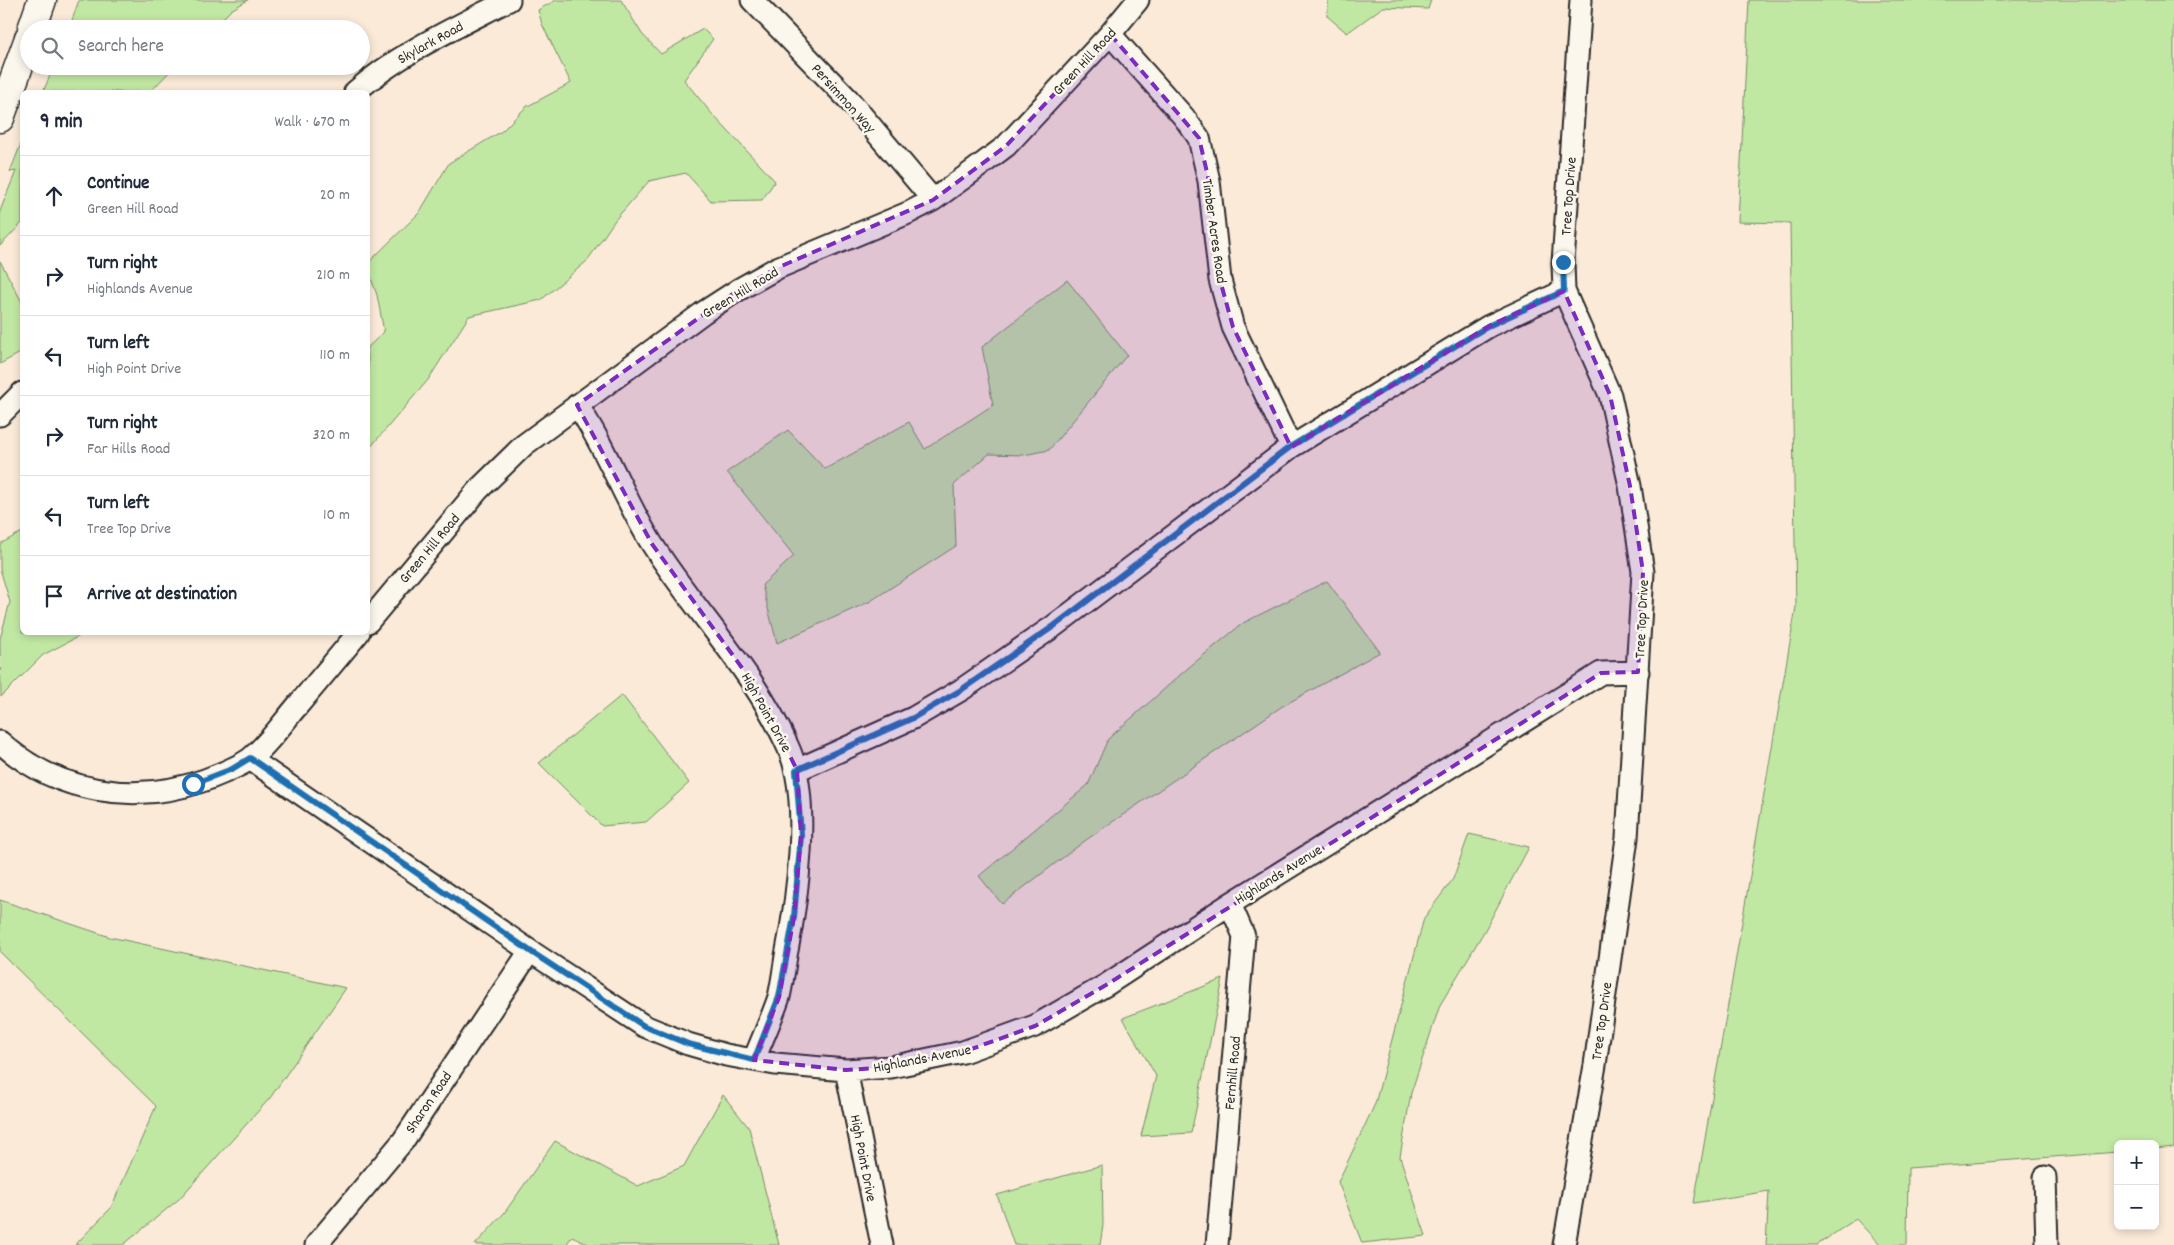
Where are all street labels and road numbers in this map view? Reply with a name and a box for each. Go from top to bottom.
street label: Skylark Road [394,17,468,71]
street label: Green Hill Road [1048,23,1123,101]
street label: Persimmon Way [805,60,881,140]
street label: Tree Top Drive [1556,156,1584,236]
street label: Timber Acres Road [1195,178,1231,285]
street label: Green Hill Road [699,262,783,325]
street label: Green Hill Road [395,509,467,589]
street label: Tree Top Drive [1630,579,1656,659]
street label: High Point Drive [734,669,796,757]
street label: Highlands Avenue [1231,840,1327,911]
street label: Tree Top Drive [1587,980,1619,1062]
street label: Fernhill Road [1220,1035,1248,1111]
street label: Highlands Avenue [872,1040,974,1080]
street label: Sharon Road [401,1067,459,1139]
street label: High Point Drive [843,1113,881,1204]

